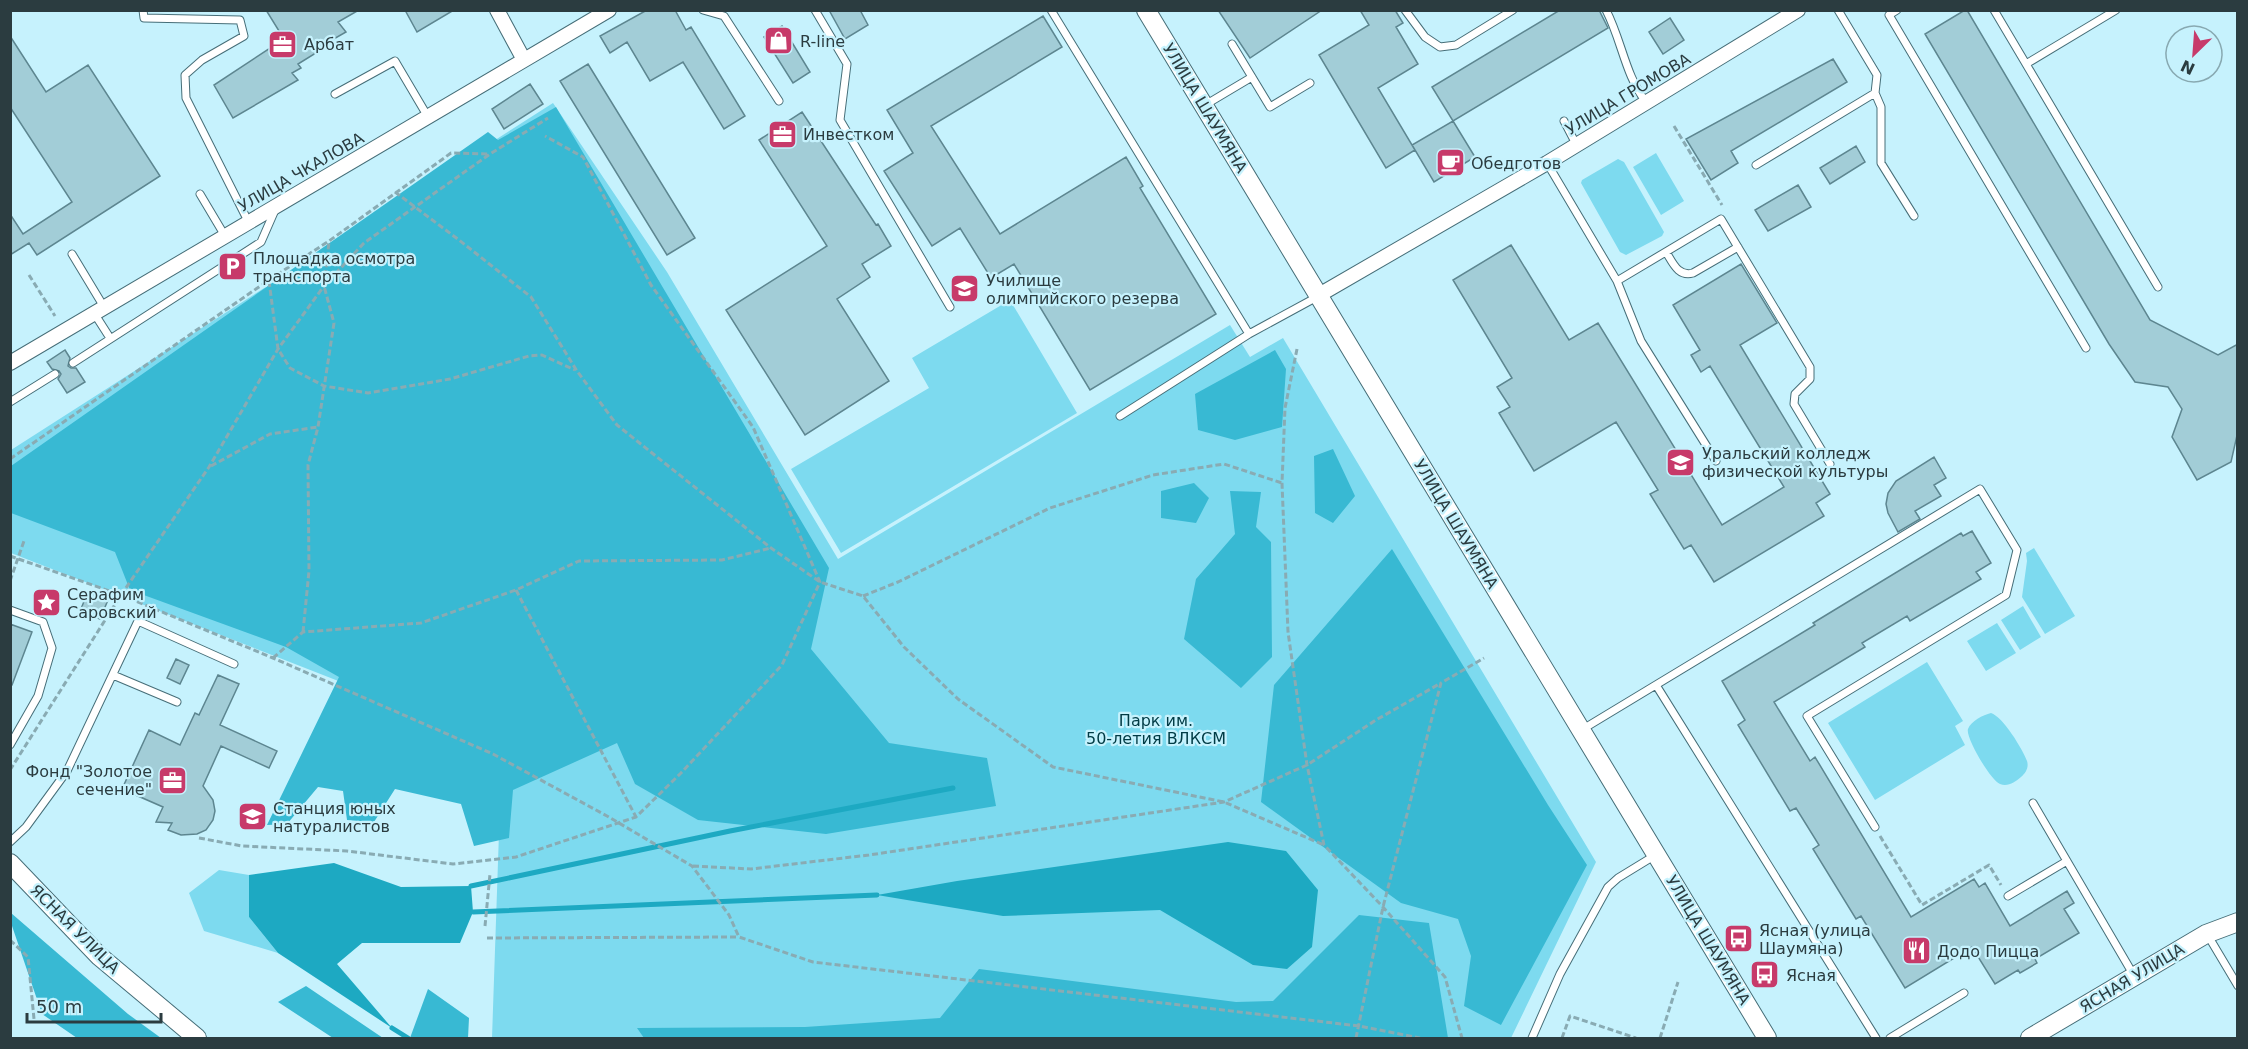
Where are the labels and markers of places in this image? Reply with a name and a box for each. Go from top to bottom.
shop icon: R-line [763,25,795,57]
office icon: Арбат [267,28,299,60]
place label: R-line [800,32,845,51]
place label: Арбат [304,35,354,54]
office icon: Инвестком [766,118,798,150]
place label: Инвестком [803,125,894,144]
cafe icon: Обедготов [1434,147,1466,179]
place label: Обедготов [1471,154,1561,173]
place label: Площадка осмотра транспорта [253,249,415,286]
parking icon: Площадка осмотра транспорта [216,251,248,283]
place label: Училище олимпийского резерва [986,271,1179,308]
school or university icon: Училище олимпийского резерва [949,273,981,305]
place label: Уральский колледж физической культуры [1702,444,1888,481]
school or university icon: Уральский колледж физической культуры [1665,446,1697,478]
place label: Серафим Саровский [67,585,157,622]
place icon: Серафим Саровский [30,587,62,619]
place label: Фонд "Золотое сечение" [25,762,152,799]
office icon: Фонд "Золотое сечение" [157,764,189,796]
place label: Станция юных натуралистов [273,799,396,836]
school or university icon: Станция юных натуралистов [236,801,268,833]
place label: Ясная (улица Шаумяна) [1759,921,1871,958]
bus stop icon: Ясная (улица Шаумяна) [1722,923,1754,955]
restaurant icon: Додо Пицца [1900,935,1932,967]
place label: Додо Пицца [1937,942,2039,961]
bus stop icon: Ясная [1749,959,1781,991]
place label: Ясная [1786,966,1836,985]

